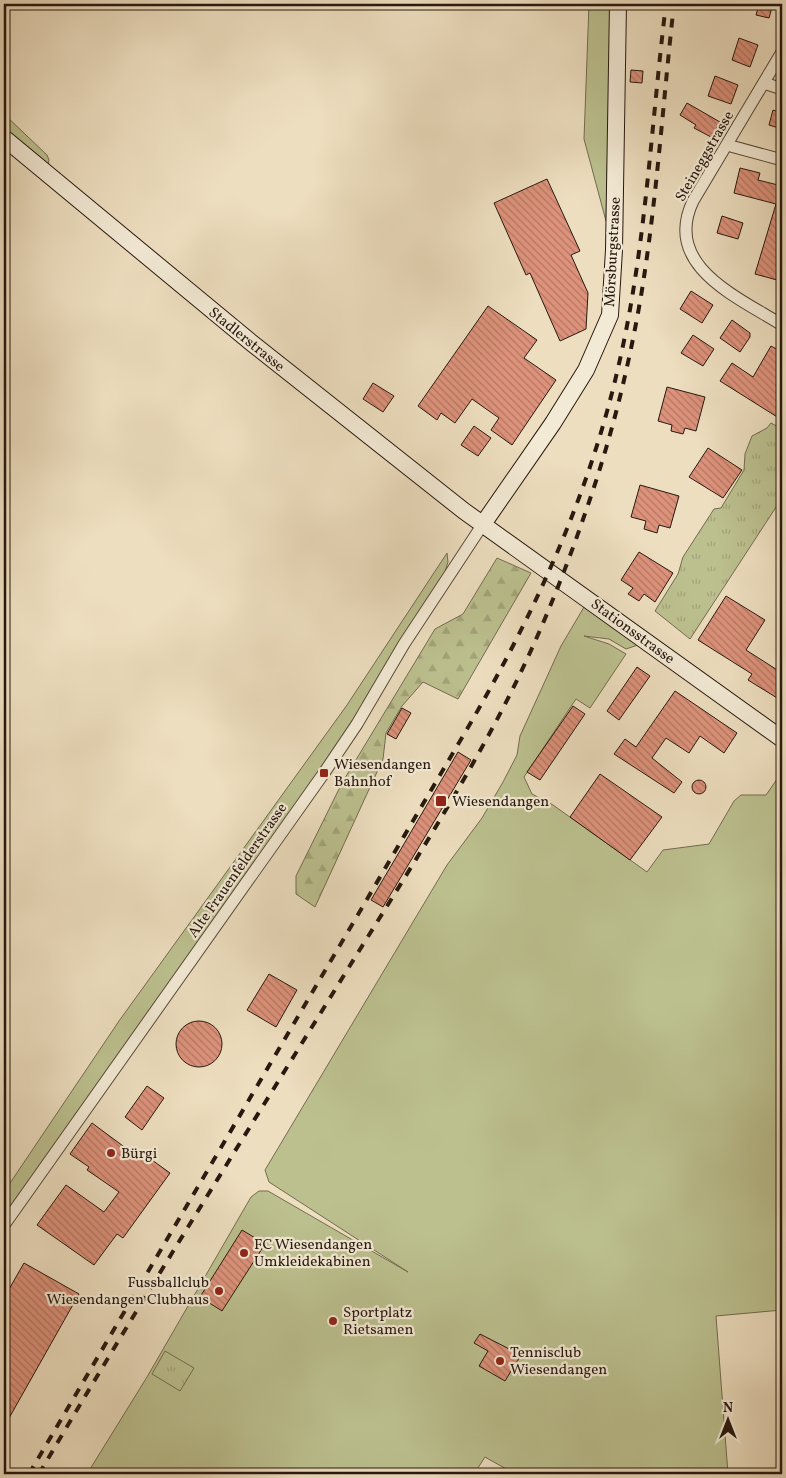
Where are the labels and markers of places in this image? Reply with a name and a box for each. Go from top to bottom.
place label: Wiesendangen Bahnhof [334,755,431,793]
marker: Wiesendangen Bahnhof [318,767,330,779]
place label: Wiesendangen [452,792,549,813]
marker: Wiesendangen [434,794,448,808]
place label: Bürgi [121,1144,157,1165]
marker: Bürgi [105,1147,117,1159]
place label: FC Wiesendangen Umkleidekabinen [254,1235,372,1273]
marker: FC Wiesendangen Umkleidekabinen [238,1247,250,1259]
place label: Fussballclub Wiesendangen Clubhaus [47,1273,209,1311]
marker: Fussballclub Wiesendangen Clubhaus [213,1285,225,1297]
place label: Sportplatz Rietsamen [343,1303,413,1341]
marker: Sportplatz Rietsamen [327,1315,339,1327]
place label: Tennisclub Wiesendangen [510,1343,607,1381]
marker: Tennisclub Wiesendangen [494,1355,506,1367]

